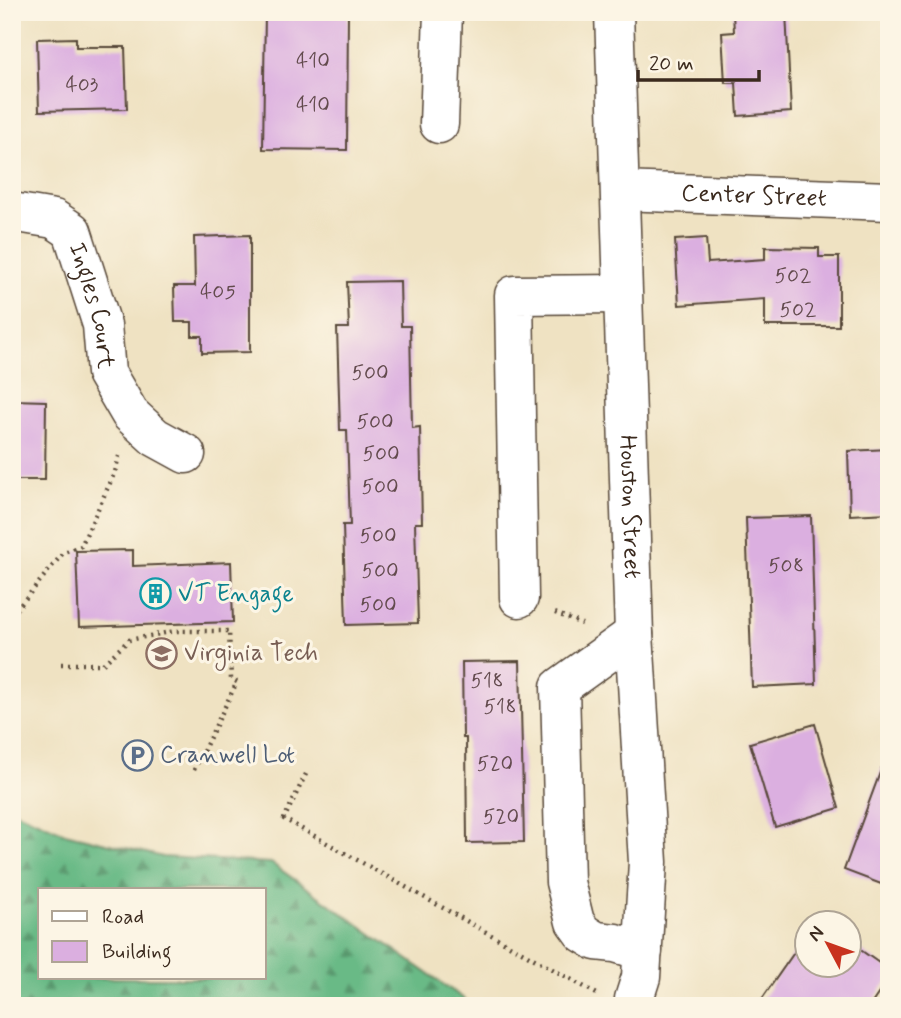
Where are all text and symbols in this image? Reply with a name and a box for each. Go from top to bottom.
scale bar [638,38,759,82]
house number: 410 [296,47,330,75]
text: 20 m [649,50,694,78]
house number: 403 [66,71,99,99]
house number: 410 [296,91,330,119]
street label: Center Street [681,178,827,214]
street label: Ingles Court [61,239,121,370]
house number: 502 [774,262,812,290]
house number: 405 [200,278,236,306]
house number: 502 [779,296,817,324]
house number: 500 [351,359,389,387]
house number: 500 [356,408,394,436]
street label: Houston Street [612,434,648,579]
house number: 500 [362,440,400,468]
house number: 500 [361,473,399,501]
house number: 500 [359,522,397,550]
house number: 508 [768,552,804,580]
house number: 500 [361,557,399,585]
building icon: VT Engage [138,577,172,611]
place label: VT Engage [178,579,294,613]
house number: 500 [359,591,397,619]
school or university icon: Virginia Tech [144,636,178,670]
place label: Virginia Tech [184,638,318,671]
house number: 518 [471,667,503,695]
house number: 518 [484,693,516,721]
parking icon: Cranwell Lot [120,738,154,772]
place label: Cranwell Lot [160,740,295,771]
house number: 520 [477,750,513,778]
house number: 520 [483,803,519,831]
legend [38,888,266,979]
text: Road [102,903,144,931]
north arrow [792,909,862,979]
text: N [803,921,830,947]
text: Building [102,938,172,968]

